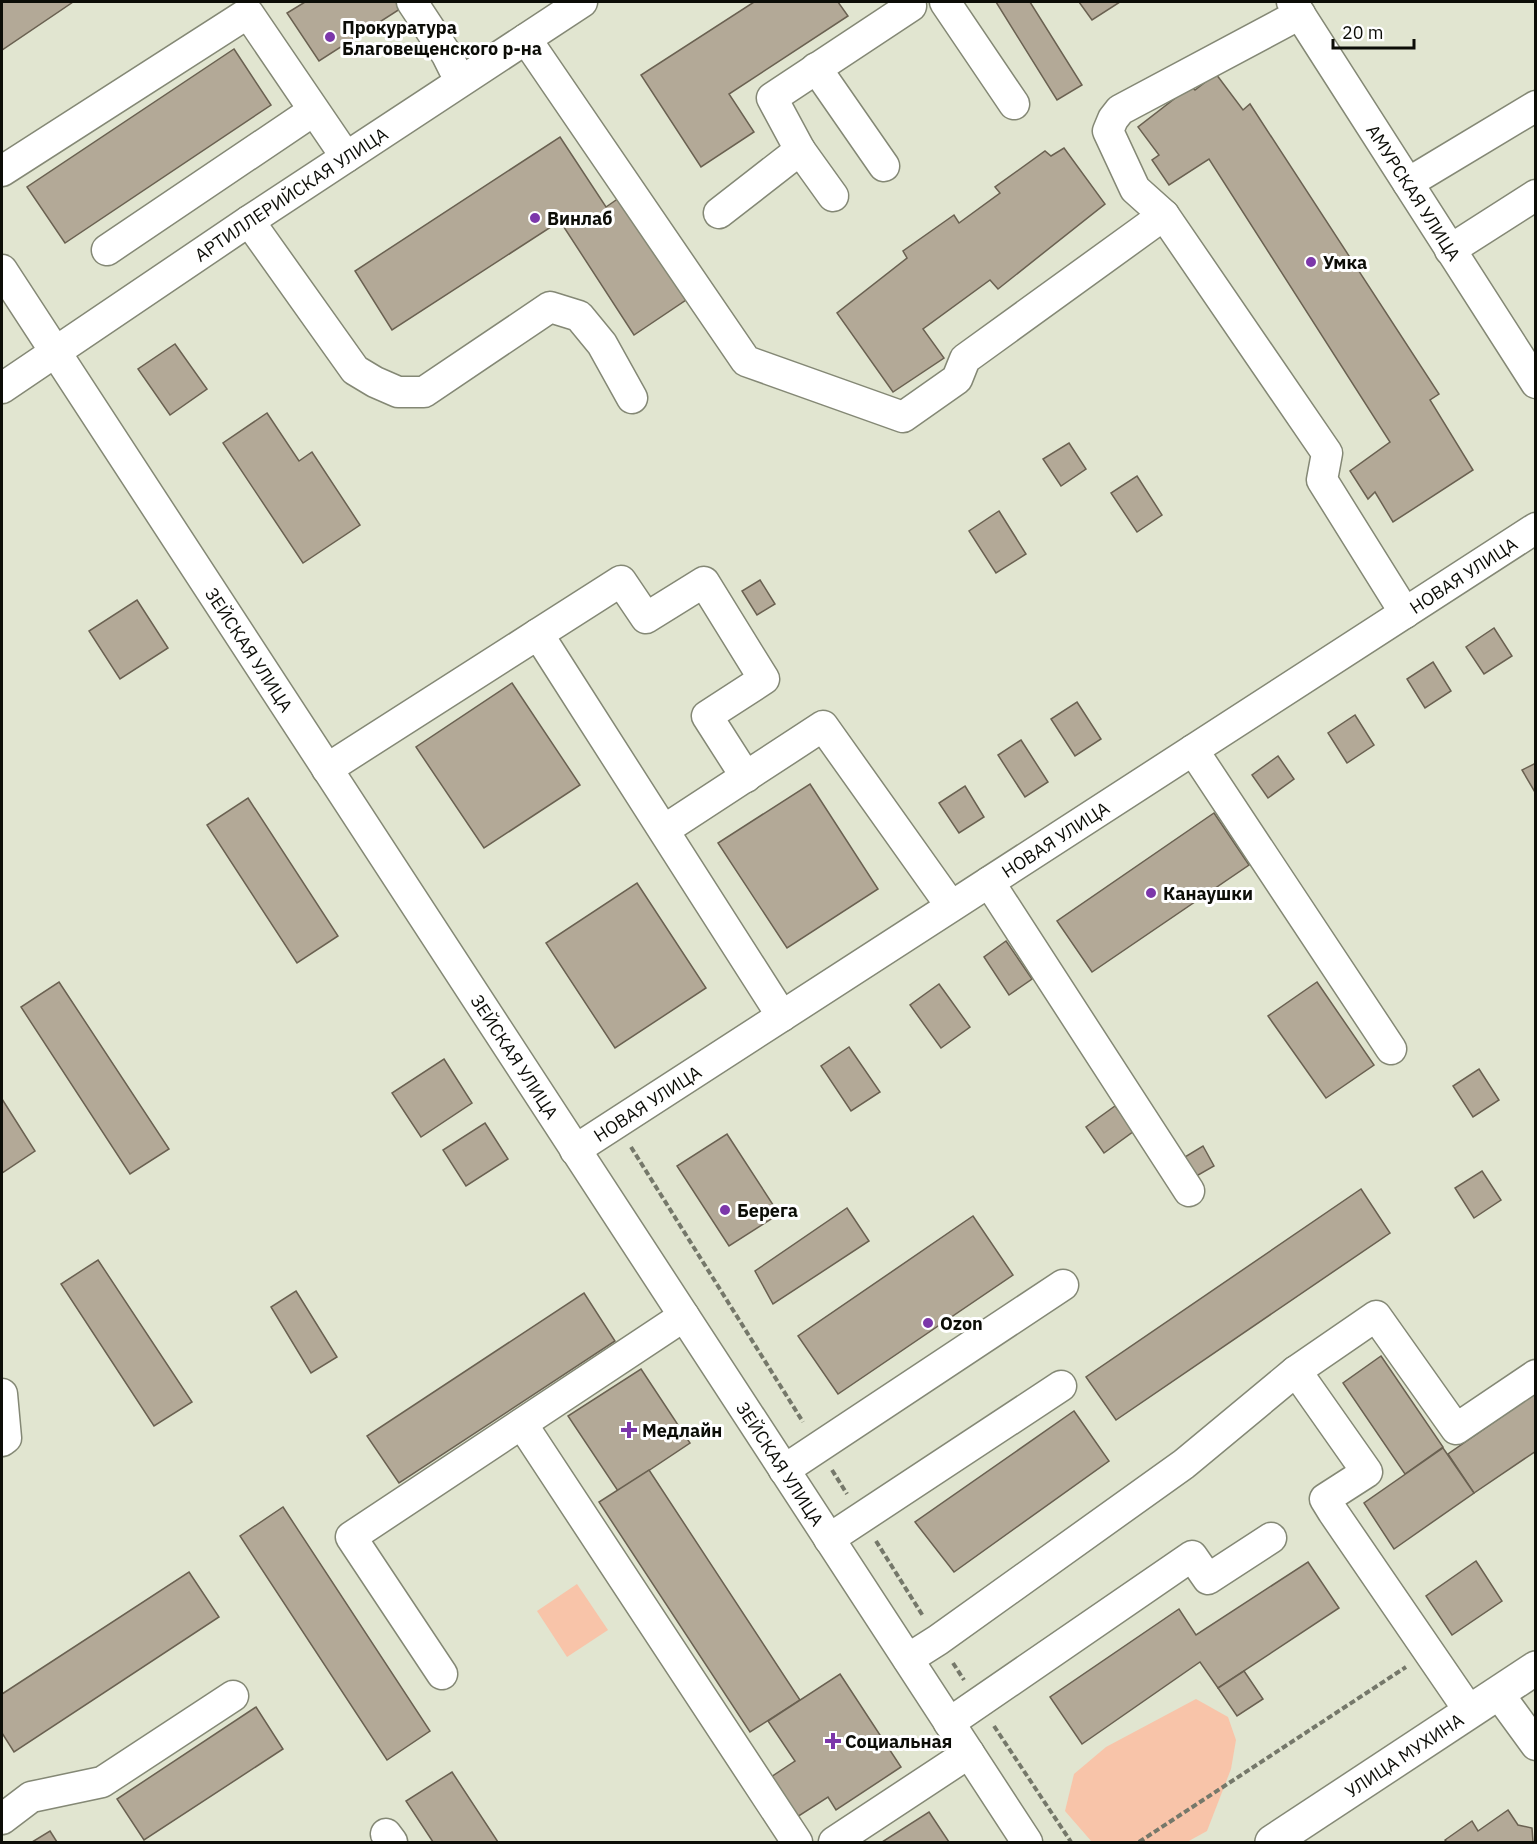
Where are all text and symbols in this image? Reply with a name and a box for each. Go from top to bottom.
scale bar [1333,12,1414,50]
place label: Прокуратура Благовещенского р-на [342,16,542,60]
text: 20 m [1342,21,1384,44]
marker: Прокуратура Благовещенского р-на [323,30,337,44]
street label: АМУРСКАЯ УЛИЦА [1362,120,1466,265]
street label: АРТИЛЛЕРИЙСКАЯ УЛИЦА [190,121,392,266]
place label: Винлаб [547,207,612,230]
marker: Винлаб [528,211,542,225]
place label: Умка [1323,251,1367,274]
marker: Умка [1304,255,1318,269]
street label: НОВАЯ УЛИЦА [1405,532,1522,618]
street label: ЗЕЙСКАЯ УЛИЦА [200,583,299,716]
street label: НОВАЯ УЛИЦА [997,796,1114,883]
place label: Канаушки [1163,882,1253,905]
marker: Канаушки [1144,886,1158,900]
street label: ЗЕЙСКАЯ УЛИЦА [466,990,564,1123]
street label: НОВАЯ УЛИЦА [589,1060,706,1147]
place label: Берега [737,1199,798,1222]
marker: Берега [718,1203,732,1217]
place label: Ozon [940,1312,983,1335]
marker: Ozon [921,1316,935,1330]
street label: ЗЕЙСКАЯ УЛИЦА [731,1397,829,1531]
place label: Медлайн [642,1419,722,1442]
marker: Медлайн [620,1421,638,1439]
street label: УЛИЦА МУХИНА [1340,1707,1468,1802]
place label: Социальная [845,1730,952,1753]
marker: Социальная [826,1734,840,1748]

